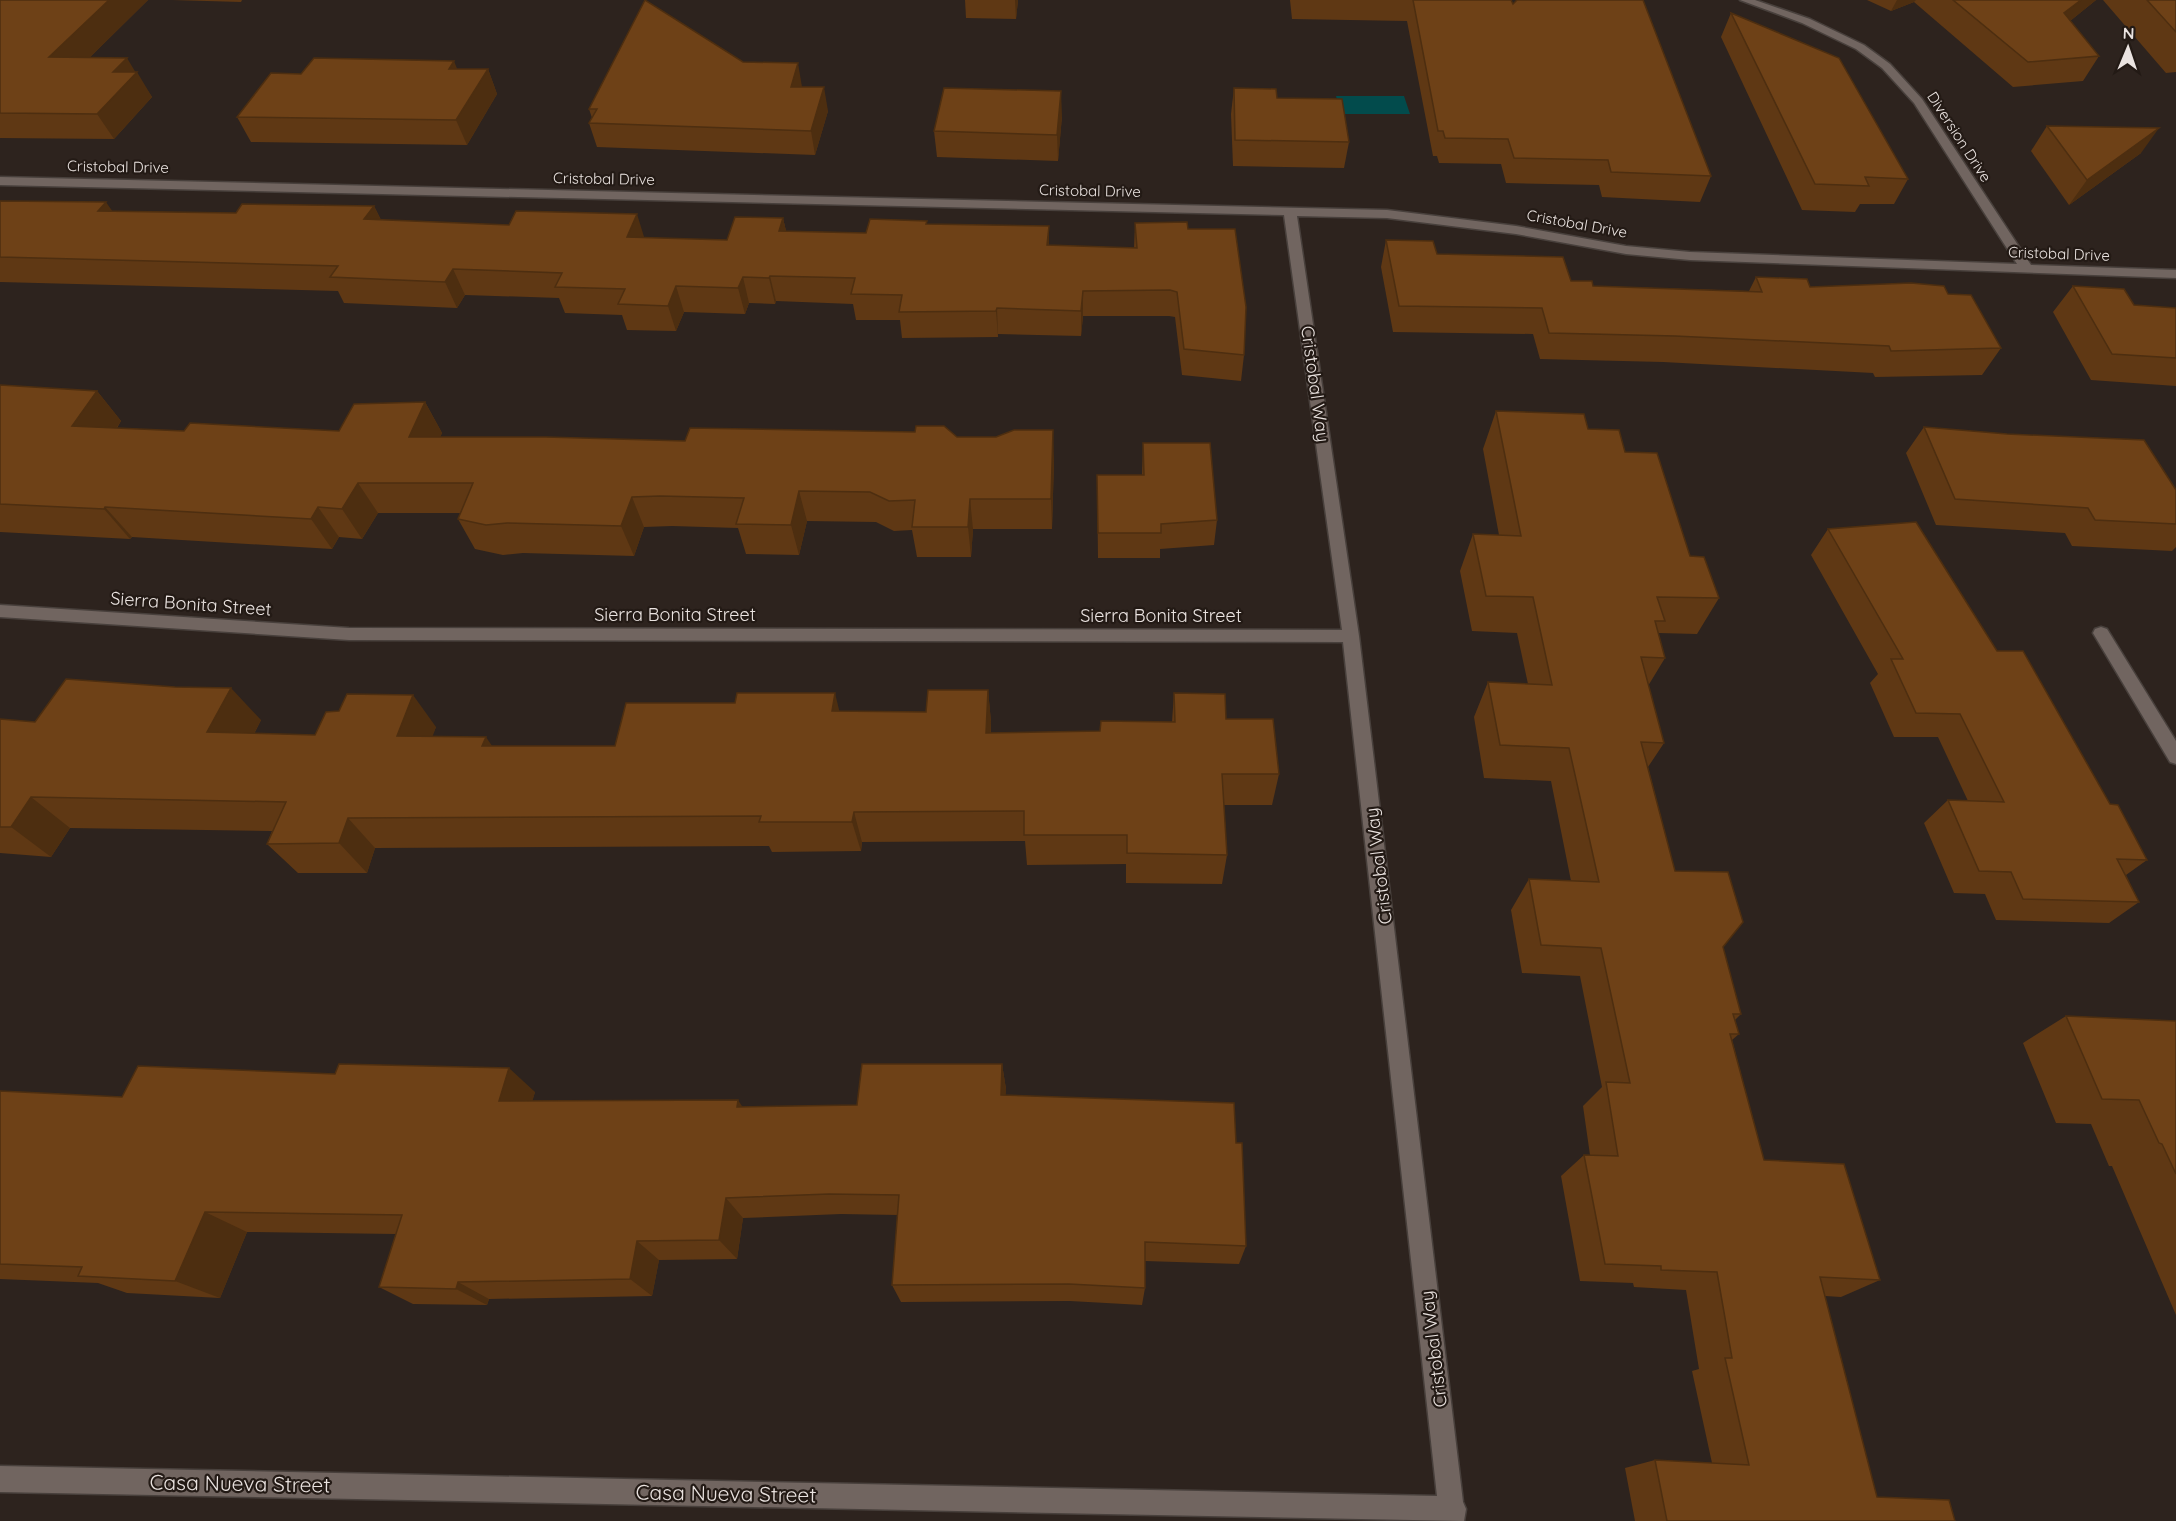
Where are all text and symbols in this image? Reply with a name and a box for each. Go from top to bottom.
north arrow [2098,18,2158,78]
text: N [2122,23,2135,43]
street label: Diversion Drive [1923,88,1996,186]
street label: Cristobal Drive [67,156,169,177]
street label: Cristobal Drive [553,168,655,189]
street label: Cristobal Drive [1039,180,1141,201]
street label: Cristobal Drive [1525,205,1629,242]
street label: Cristobal Drive [2008,242,2110,265]
street label: Cristobal Way [1296,324,1335,444]
street label: Sierra Bonita Street [110,586,272,621]
street label: Sierra Bonita Street [594,603,756,626]
street label: Sierra Bonita Street [1080,604,1242,627]
street label: Cristobal Way [1360,807,1397,926]
street label: Cristobal Way [1415,1290,1452,1409]
street label: Casa Nueva Street [149,1468,331,1498]
street label: Casa Nueva Street [635,1478,817,1508]

